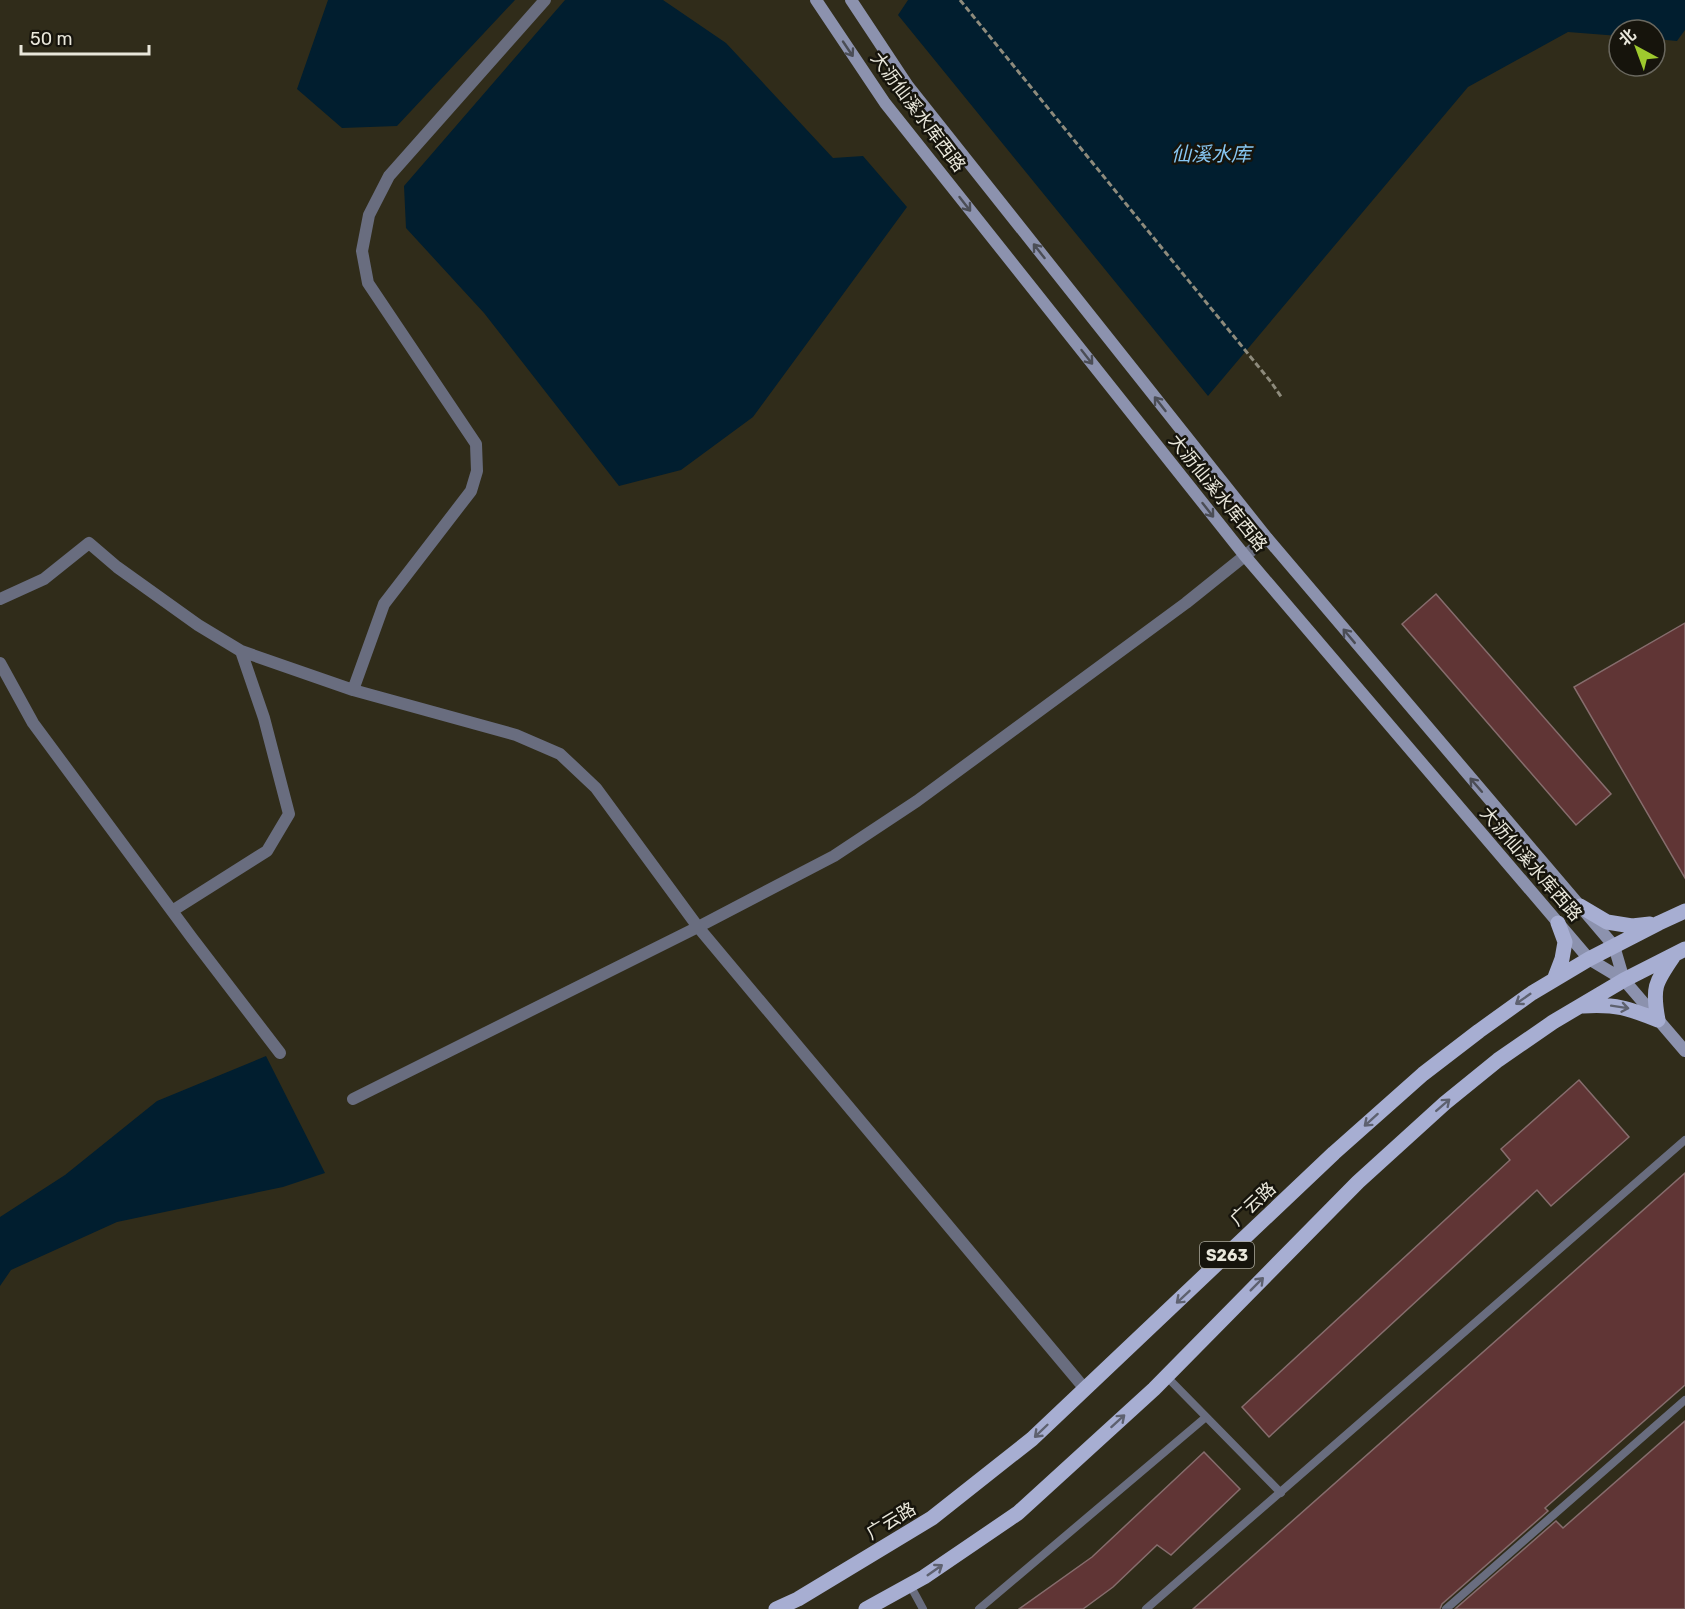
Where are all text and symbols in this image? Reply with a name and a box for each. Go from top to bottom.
scale bar [21,18,148,56]
north arrow [1607,18,1667,78]
text: 北 [1615,25,1640,49]
text: 50 m [30,28,73,50]
one-way arrow [842,40,855,57]
street label: 大沥仙溪水库西路 [866,48,970,176]
water label: 仙溪水库 [1171,142,1254,166]
one-way arrow [959,196,972,212]
one-way arrow [1032,243,1045,259]
one-way arrow [1080,349,1093,365]
one-way arrow [1153,396,1166,412]
street label: 大沥仙溪水库西路 [1164,430,1272,556]
one-way arrow [1201,502,1214,518]
one-way arrow [1343,628,1356,644]
one-way arrow [1469,777,1483,792]
street label: 大沥仙溪水库西路 [1475,802,1587,926]
one-way arrow [1516,993,1532,1005]
one-way arrow [1609,1002,1629,1013]
one-way arrow [1435,1098,1450,1112]
one-way arrow [1364,1113,1379,1127]
street label: 广云路 [1226,1178,1280,1230]
road number: S263 [1200,1242,1254,1268]
one-way arrow [1250,1276,1264,1291]
one-way arrow [1175,1289,1190,1304]
one-way arrow [1111,1414,1126,1428]
one-way arrow [1034,1424,1049,1438]
street label: 广云路 [862,1498,920,1544]
one-way arrow [926,1564,943,1576]

